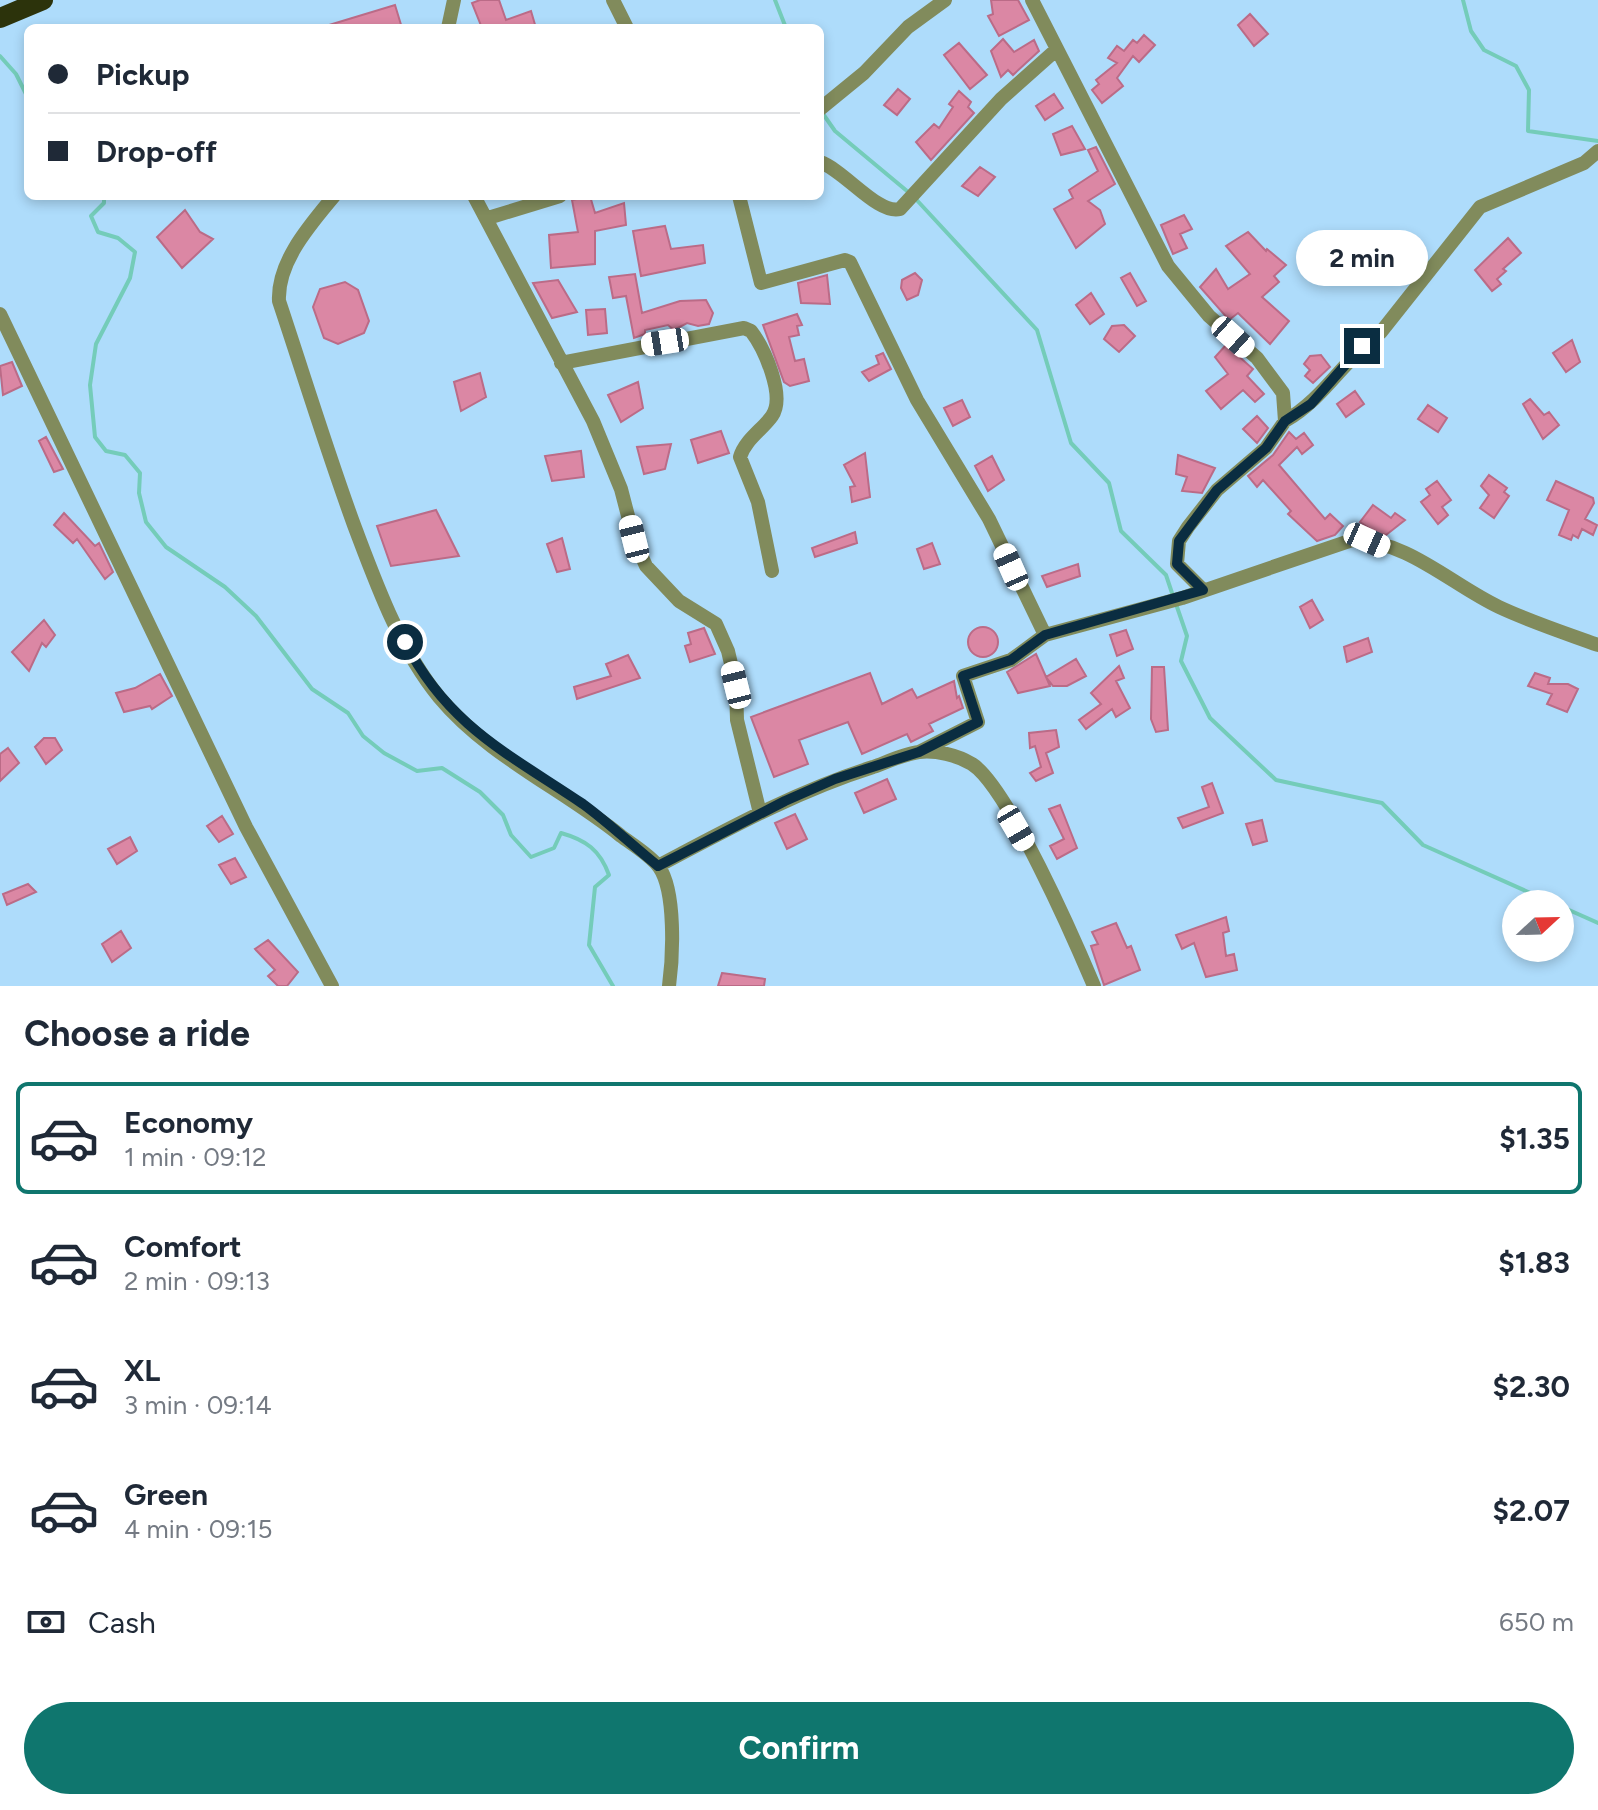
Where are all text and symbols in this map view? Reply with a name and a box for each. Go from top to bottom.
text: Pickup [96,56,190,93]
text: Drop-off [96,133,217,170]
callout: 2 min [1296,230,1428,286]
text: 2 min [1329,242,1395,274]
car [1207,312,1259,362]
car [639,326,691,358]
route end [1344,328,1380,364]
car [617,513,651,565]
car [1340,519,1394,561]
car [990,540,1032,594]
route start [387,624,423,660]
car [719,659,753,711]
car [994,801,1038,855]
north arrow [1502,890,1574,962]
map controls [1502,890,1574,962]
text: Choose a ride [24,1012,250,1055]
icon: car [28,1102,100,1174]
text: Economy [124,1104,253,1141]
text: $1.35 [1499,1120,1570,1157]
text: 1 min · 09:12 [124,1141,267,1173]
icon: car [28,1226,100,1298]
text: Comfort [124,1228,242,1265]
text: $1.83 [1498,1244,1570,1281]
text: 2 min · 09:13 [124,1265,270,1297]
icon: car [28,1350,100,1422]
text: XL [124,1352,160,1389]
text: $2.30 [1492,1368,1570,1405]
text: 3 min · 09:14 [124,1389,272,1421]
icon: car [28,1474,100,1546]
text: Green [124,1476,208,1513]
text: $2.07 [1492,1492,1570,1529]
text: 4 min · 09:15 [124,1513,272,1545]
icon: cash [24,1600,68,1644]
text: Cash [88,1604,156,1641]
text: 650 m [1499,1606,1574,1638]
button: Confirm [24,1702,1574,1794]

